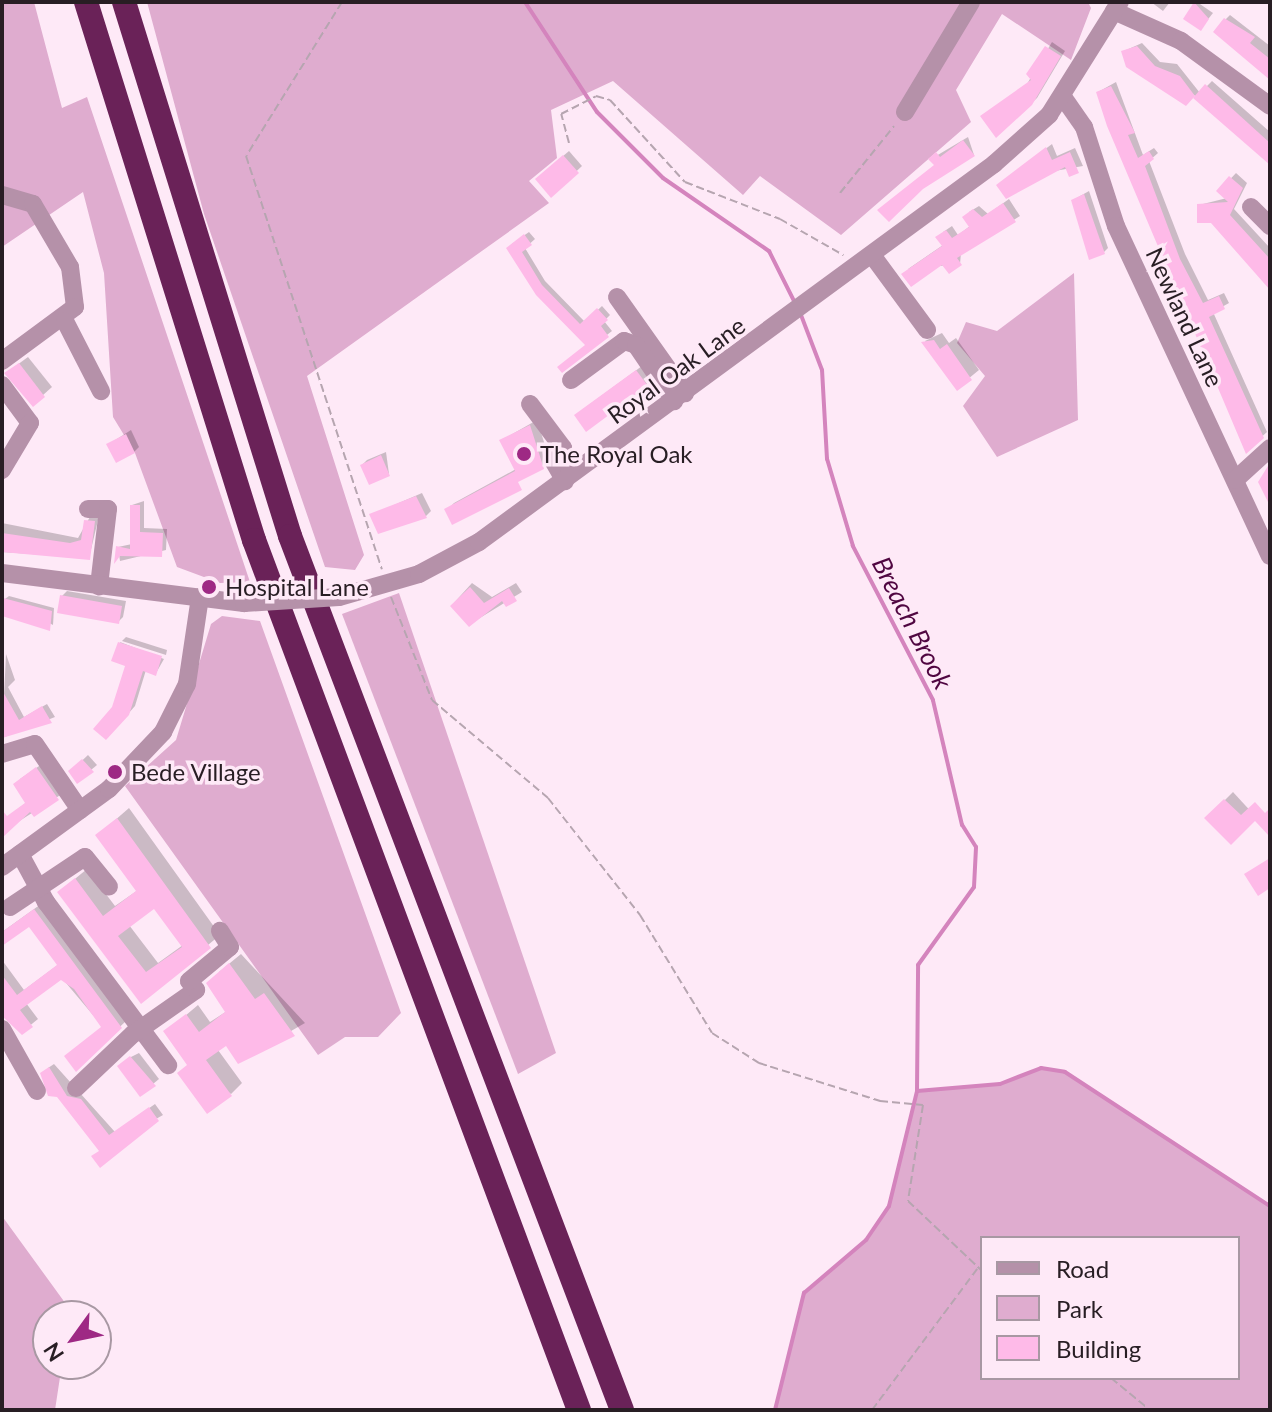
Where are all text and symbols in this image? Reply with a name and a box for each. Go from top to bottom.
street label: Newland Lane [1140,243,1230,391]
street label: Royal Oak Lane [602,310,750,430]
place label: The Royal Oak [540,440,693,468]
marker: The Royal Oak [515,445,533,463]
water label: Breach Brook [865,552,959,694]
place label: Hospital Lane [225,573,369,601]
marker: Hospital Lane [200,578,218,596]
place label: Bede Village [131,758,261,786]
marker: Bede Village [106,763,124,781]
legend [980,1236,1240,1380]
text: Road [1056,1254,1109,1283]
text: Park [1056,1294,1103,1323]
north arrow [32,1300,112,1380]
text: Building [1056,1334,1141,1363]
text: N [37,1338,69,1367]

